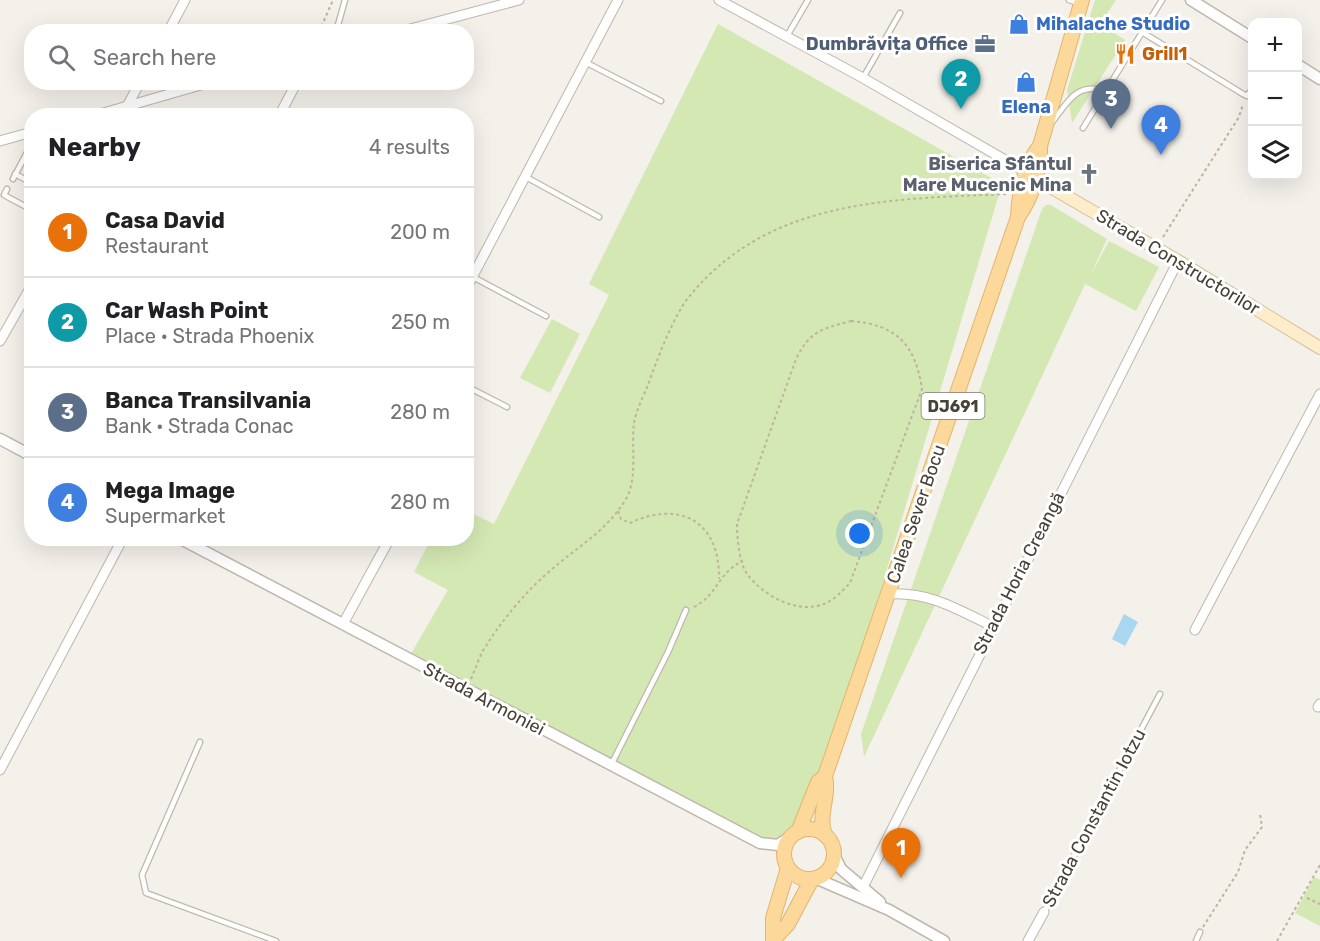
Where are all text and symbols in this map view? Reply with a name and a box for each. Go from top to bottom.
shop icon: Mihalache Studio [1007,12,1031,36]
place label: Mihalache Studio [1036,13,1190,35]
map controls [1248,18,1302,180]
button: + [1248,18,1302,72]
search box [24,24,474,90]
office icon: Dumbrăvița Office [973,32,997,56]
place label: Dumbrăvița Office [806,33,968,55]
icon: search [45,41,78,74]
restaurant icon: Grill1 [1113,42,1137,66]
place label: Grill1 [1142,43,1188,65]
text: Search here [93,44,216,71]
pin: 2 [942,60,980,109]
shop icon: Elena [1014,70,1038,94]
button: − [1248,72,1302,126]
pin: 3 [1092,80,1130,129]
place label: Elena [1001,96,1051,118]
pin: 4 [1142,106,1180,155]
button: layers [1248,126,1302,180]
text: Nearby [48,132,141,163]
text: 4 results [369,135,450,159]
place label: Biserica Sfântul Mare Mucenic Mina [903,153,1072,196]
church icon: Biserica Sfântul Mare Mucenic Mina [1077,162,1101,186]
street label: Strada Constructorilor [1092,204,1264,320]
text: Casa David [105,207,225,234]
text: 1 [63,220,72,244]
text: 200 m [390,220,450,244]
text: Restaurant [105,234,209,258]
text: Car Wash Point [105,297,268,324]
text: 2 [61,310,74,334]
text: 250 m [391,310,450,334]
text: Place · Strada Phoenix [105,324,314,348]
text: Banca Transilvania [105,387,311,414]
road number: DJ691 [922,393,984,419]
text: 3 [61,400,74,424]
text: 280 m [390,400,450,424]
text: Bank · Strada Conac [105,414,294,438]
street label: Calea Sever Bocu [882,442,950,586]
text: Mega Image [105,477,235,504]
street label: Strada Horia Creangă [969,488,1069,658]
text: 4 [61,490,74,514]
text: 280 m [390,490,450,514]
text: Supermarket [105,504,225,528]
your location [845,519,874,548]
street label: Strada Armoniei [420,658,548,740]
street label: Strada Constantin Iotzu [1038,725,1150,911]
pin: 1 [882,828,920,878]

